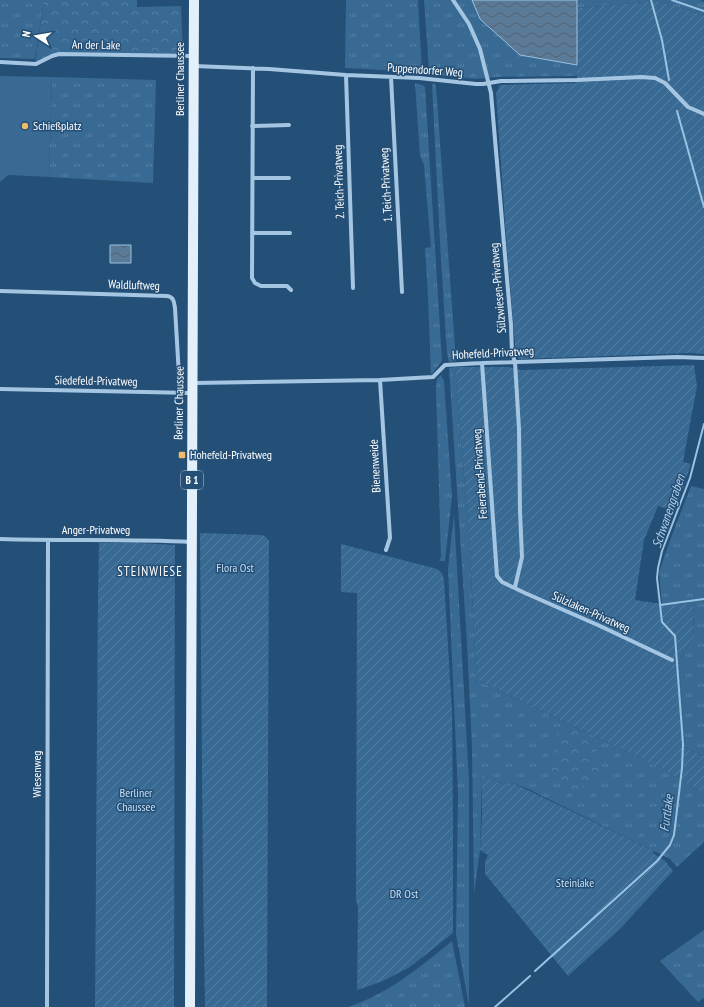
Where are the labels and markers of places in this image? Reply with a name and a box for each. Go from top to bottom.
place label: Schießplatz [33,118,82,133]
marker: Schießplatz [20,121,30,131]
place label: Hohefeld-Privatweg [190,447,272,462]
marker: Hohefeld-Privatweg [177,450,187,460]

